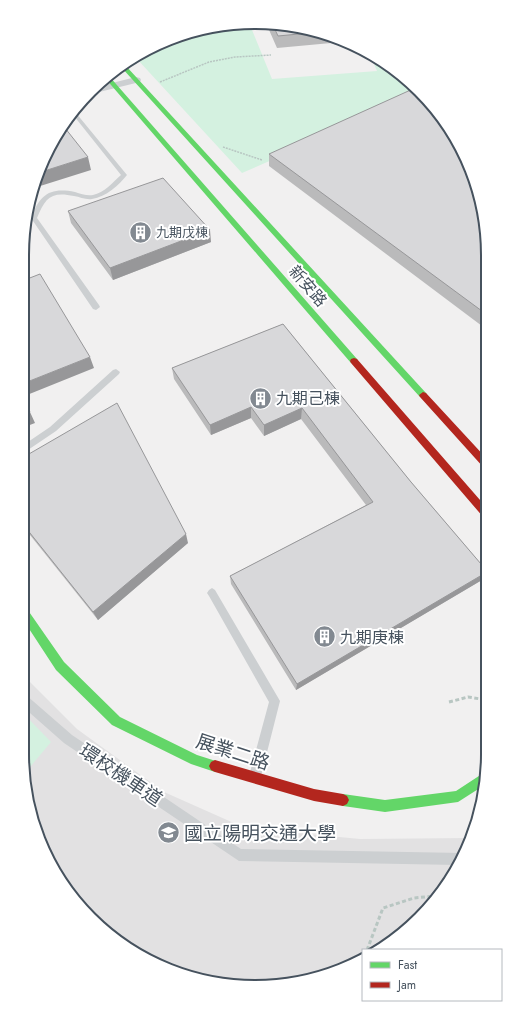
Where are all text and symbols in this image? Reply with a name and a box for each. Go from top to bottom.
building icon: 九期戊棟 [127,219,153,245]
place label: 九期戊棟 [156,223,208,242]
street label: 新安路 [284,260,332,312]
building icon: 九期己棟 [247,385,273,411]
place label: 九期己棟 [276,387,340,410]
building icon: 九期庚棟 [311,624,337,650]
place label: 九期庚棟 [340,626,404,649]
street label: 展業二路 [193,727,273,777]
street label: 環校機車道 [74,737,168,813]
school or university icon: 國立陽明交通大學 [156,820,182,846]
place label: 國立陽明交通大學 [184,820,336,847]
legend [362,949,502,1001]
text: Fast [398,956,417,974]
text: Jam [396,976,416,994]

